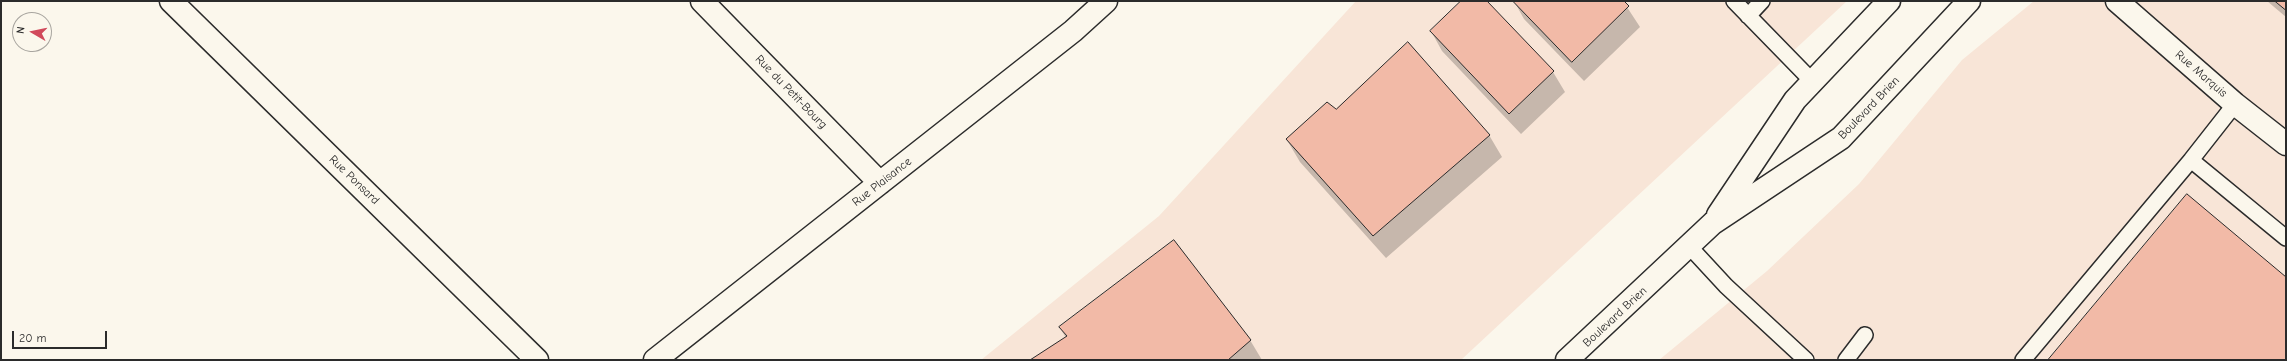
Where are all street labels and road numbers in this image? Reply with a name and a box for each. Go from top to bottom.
street label: Rue Marquis [2172,48,2230,100]
street label: Rue du Petit-Bourg [752,52,830,132]
street label: Boulevard Brien [1835,74,1903,142]
street label: Rue Ponsard [326,152,382,208]
street label: Rue Plaisance [850,154,914,210]
street label: Boulevard Brien [1580,284,1650,350]

